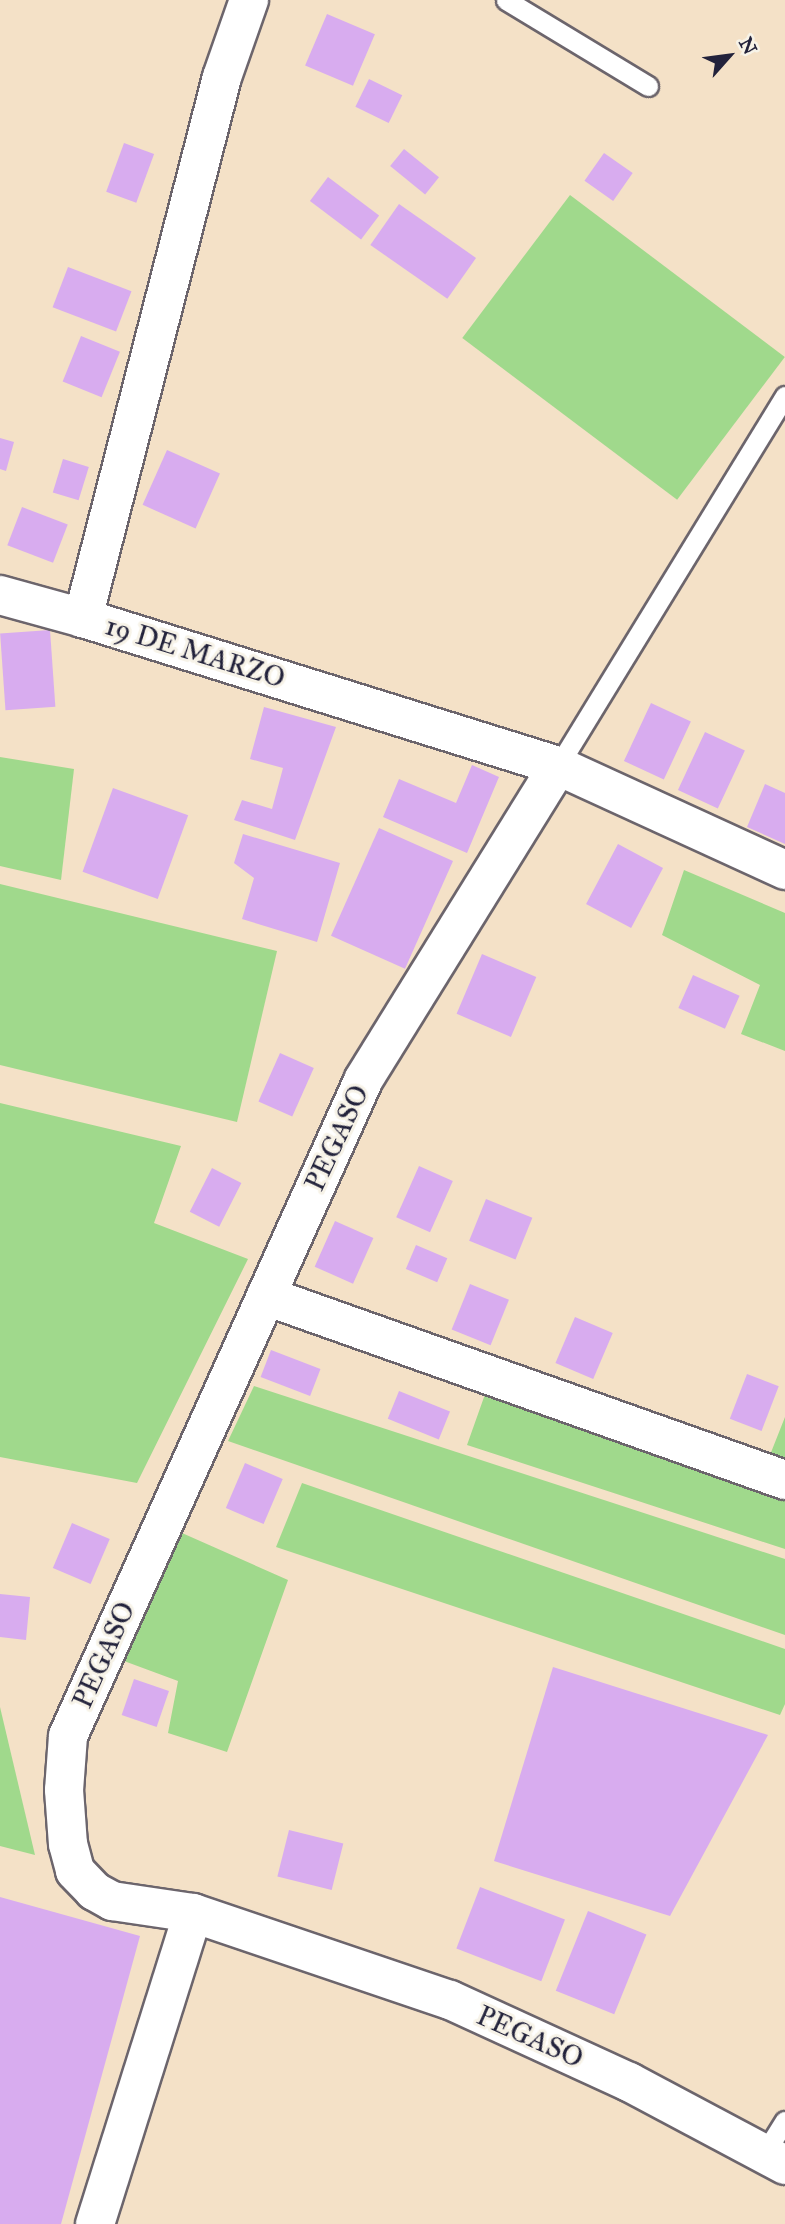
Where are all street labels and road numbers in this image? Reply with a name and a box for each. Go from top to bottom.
street label: 19 DE MARZO [101,609,289,695]
street label: PEGASO [298,1080,376,1196]
street label: PEGASO [66,1597,142,1713]
street label: PEGASO [472,1999,588,2075]

